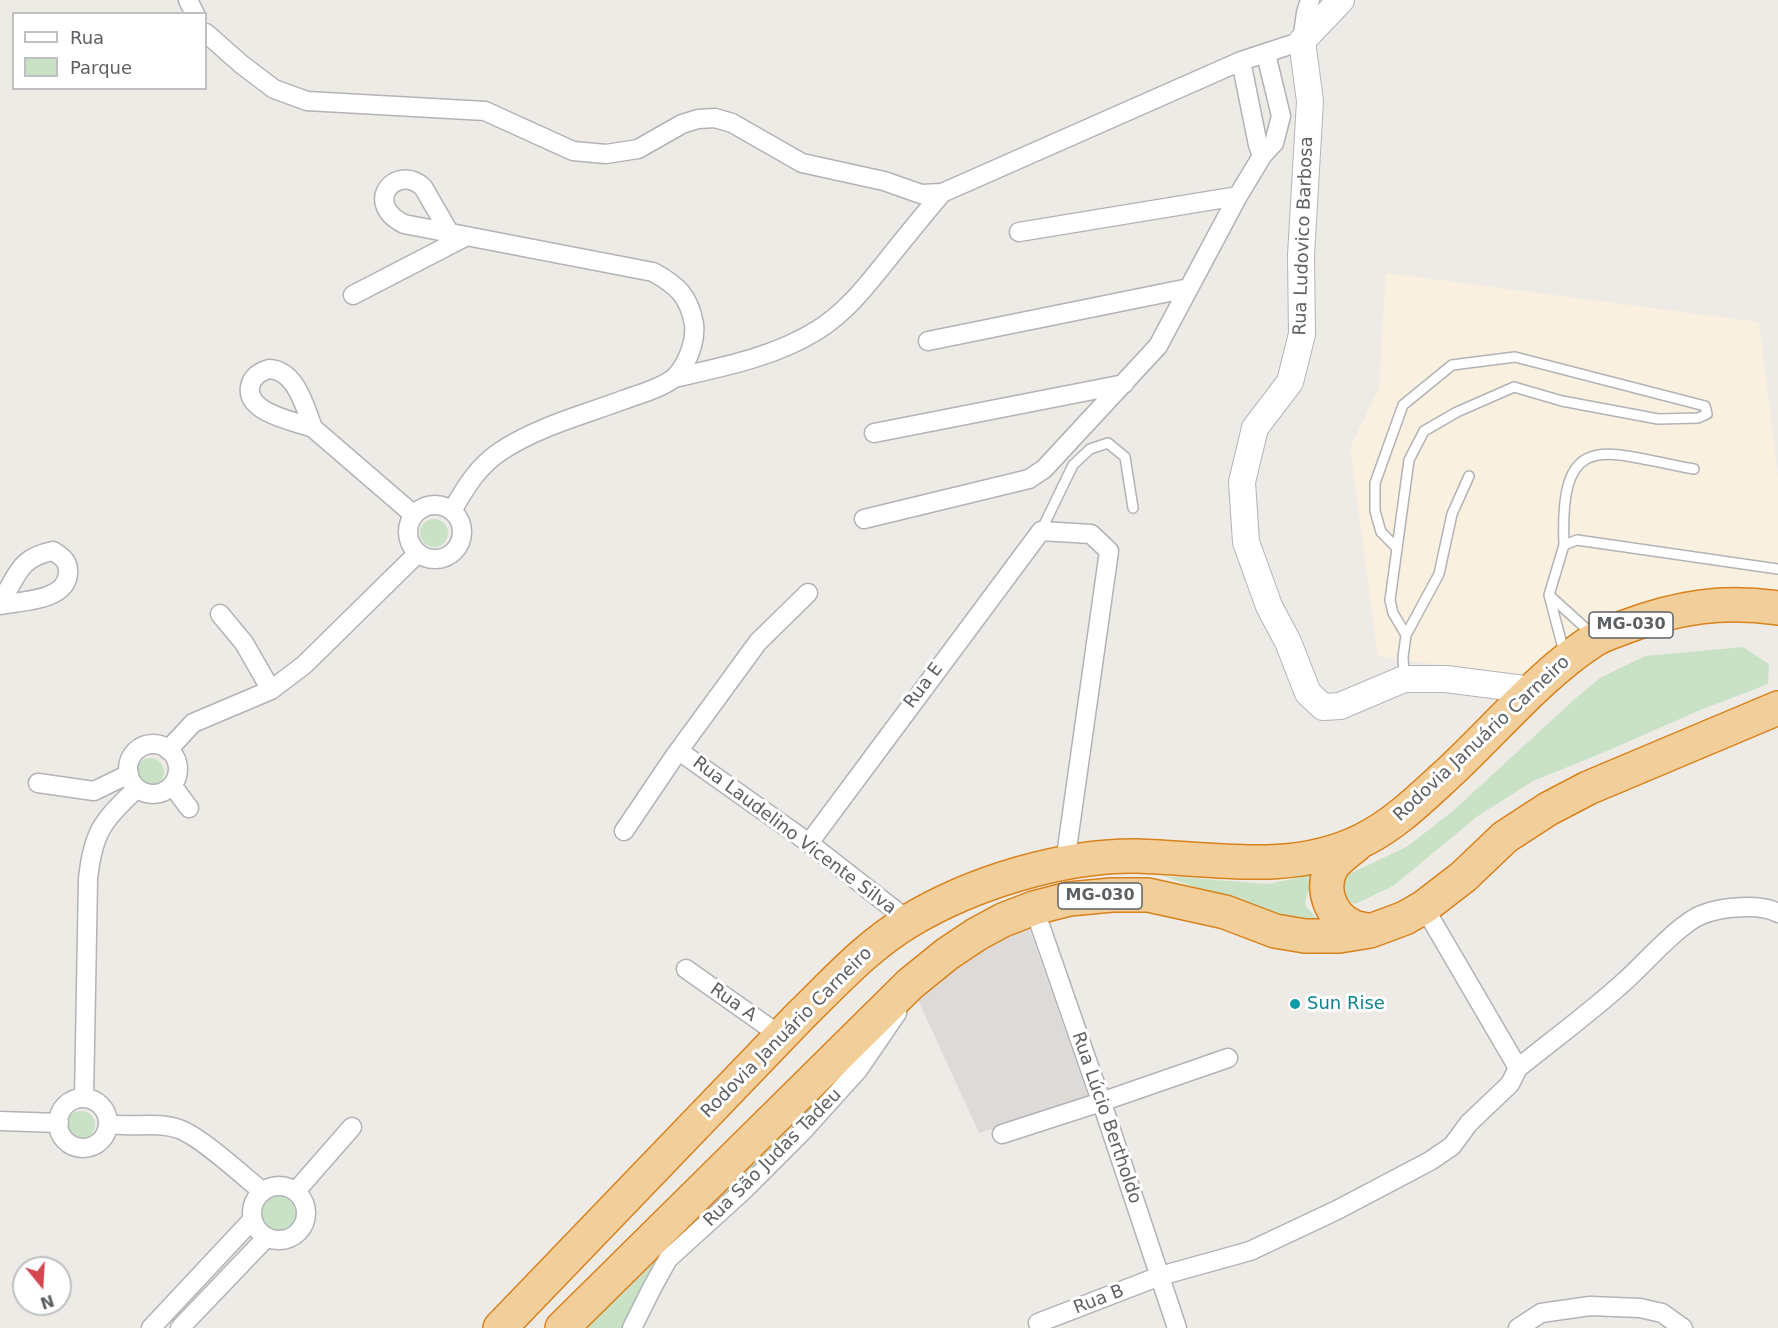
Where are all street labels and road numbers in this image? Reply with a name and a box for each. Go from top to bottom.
street label: Rua Ludovico Barbosa [1290,136,1318,336]
road number: MG-030 [1589,612,1673,638]
street label: Rodovia Januário Carneiro [1389,652,1575,826]
street label: Rua E [900,659,948,713]
street label: Rua Laudelino Vicente Silva [688,752,900,920]
road number: MG-030 [1058,883,1142,909]
street label: Rodovia Januário Carneiro [697,943,877,1123]
street label: Rua A [705,979,761,1027]
street label: Rua Lúcio Bertholdo [1066,1029,1146,1207]
street label: Rua São Judas Tadeu [700,1085,846,1231]
street label: Rua B [1071,1281,1127,1319]

